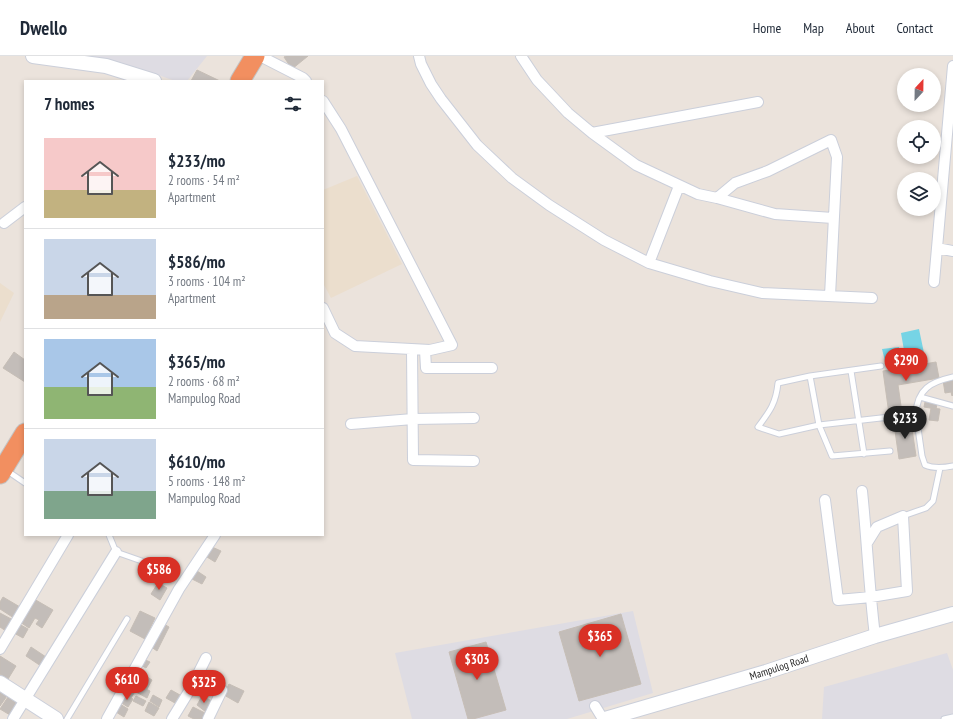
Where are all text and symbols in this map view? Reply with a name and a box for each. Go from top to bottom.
text: Dwello [20,16,67,40]
text: Home [753,19,781,37]
text: Map [803,19,824,37]
text: About [846,19,875,37]
text: Contact [897,19,933,37]
north arrow [897,68,941,112]
map controls [897,68,941,216]
text: 7 homes [44,93,95,115]
icon: filters [282,93,304,115]
button: locate [897,120,941,164]
text: $233/mo [168,150,225,172]
icon: home [76,154,124,202]
text: 2 rooms · 54 m² [168,172,240,189]
button: layers [897,172,941,216]
text: Apartment [168,189,216,206]
text: $586/mo [168,251,225,273]
icon: home [76,255,124,303]
text: 3 rooms · 104 m² [168,273,246,290]
text: Apartment [168,290,216,307]
pin: $290 [882,348,930,382]
text: $365/mo [168,351,225,373]
text: $290 [894,352,918,369]
icon: home [76,355,124,403]
text: 2 rooms · 68 m² [168,373,240,390]
text: Mampulog Road [168,390,240,407]
pin: $233 [881,406,929,440]
text: $233 [893,410,917,427]
text: $610/mo [168,451,225,473]
icon: home [76,455,124,503]
text: 5 rooms · 148 m² [168,473,246,490]
text: Mampulog Road [168,490,240,507]
pin: $586 [135,557,183,591]
text: $586 [147,561,171,578]
pin: $365 [576,624,624,658]
text: $365 [588,628,612,645]
pin: $303 [453,647,501,681]
text: $303 [465,651,489,668]
street label: Mampulog Road [748,651,811,683]
pin: $610 [103,667,151,701]
pin: $325 [180,670,228,704]
text: $610 [115,671,139,688]
text: $325 [192,674,216,691]

